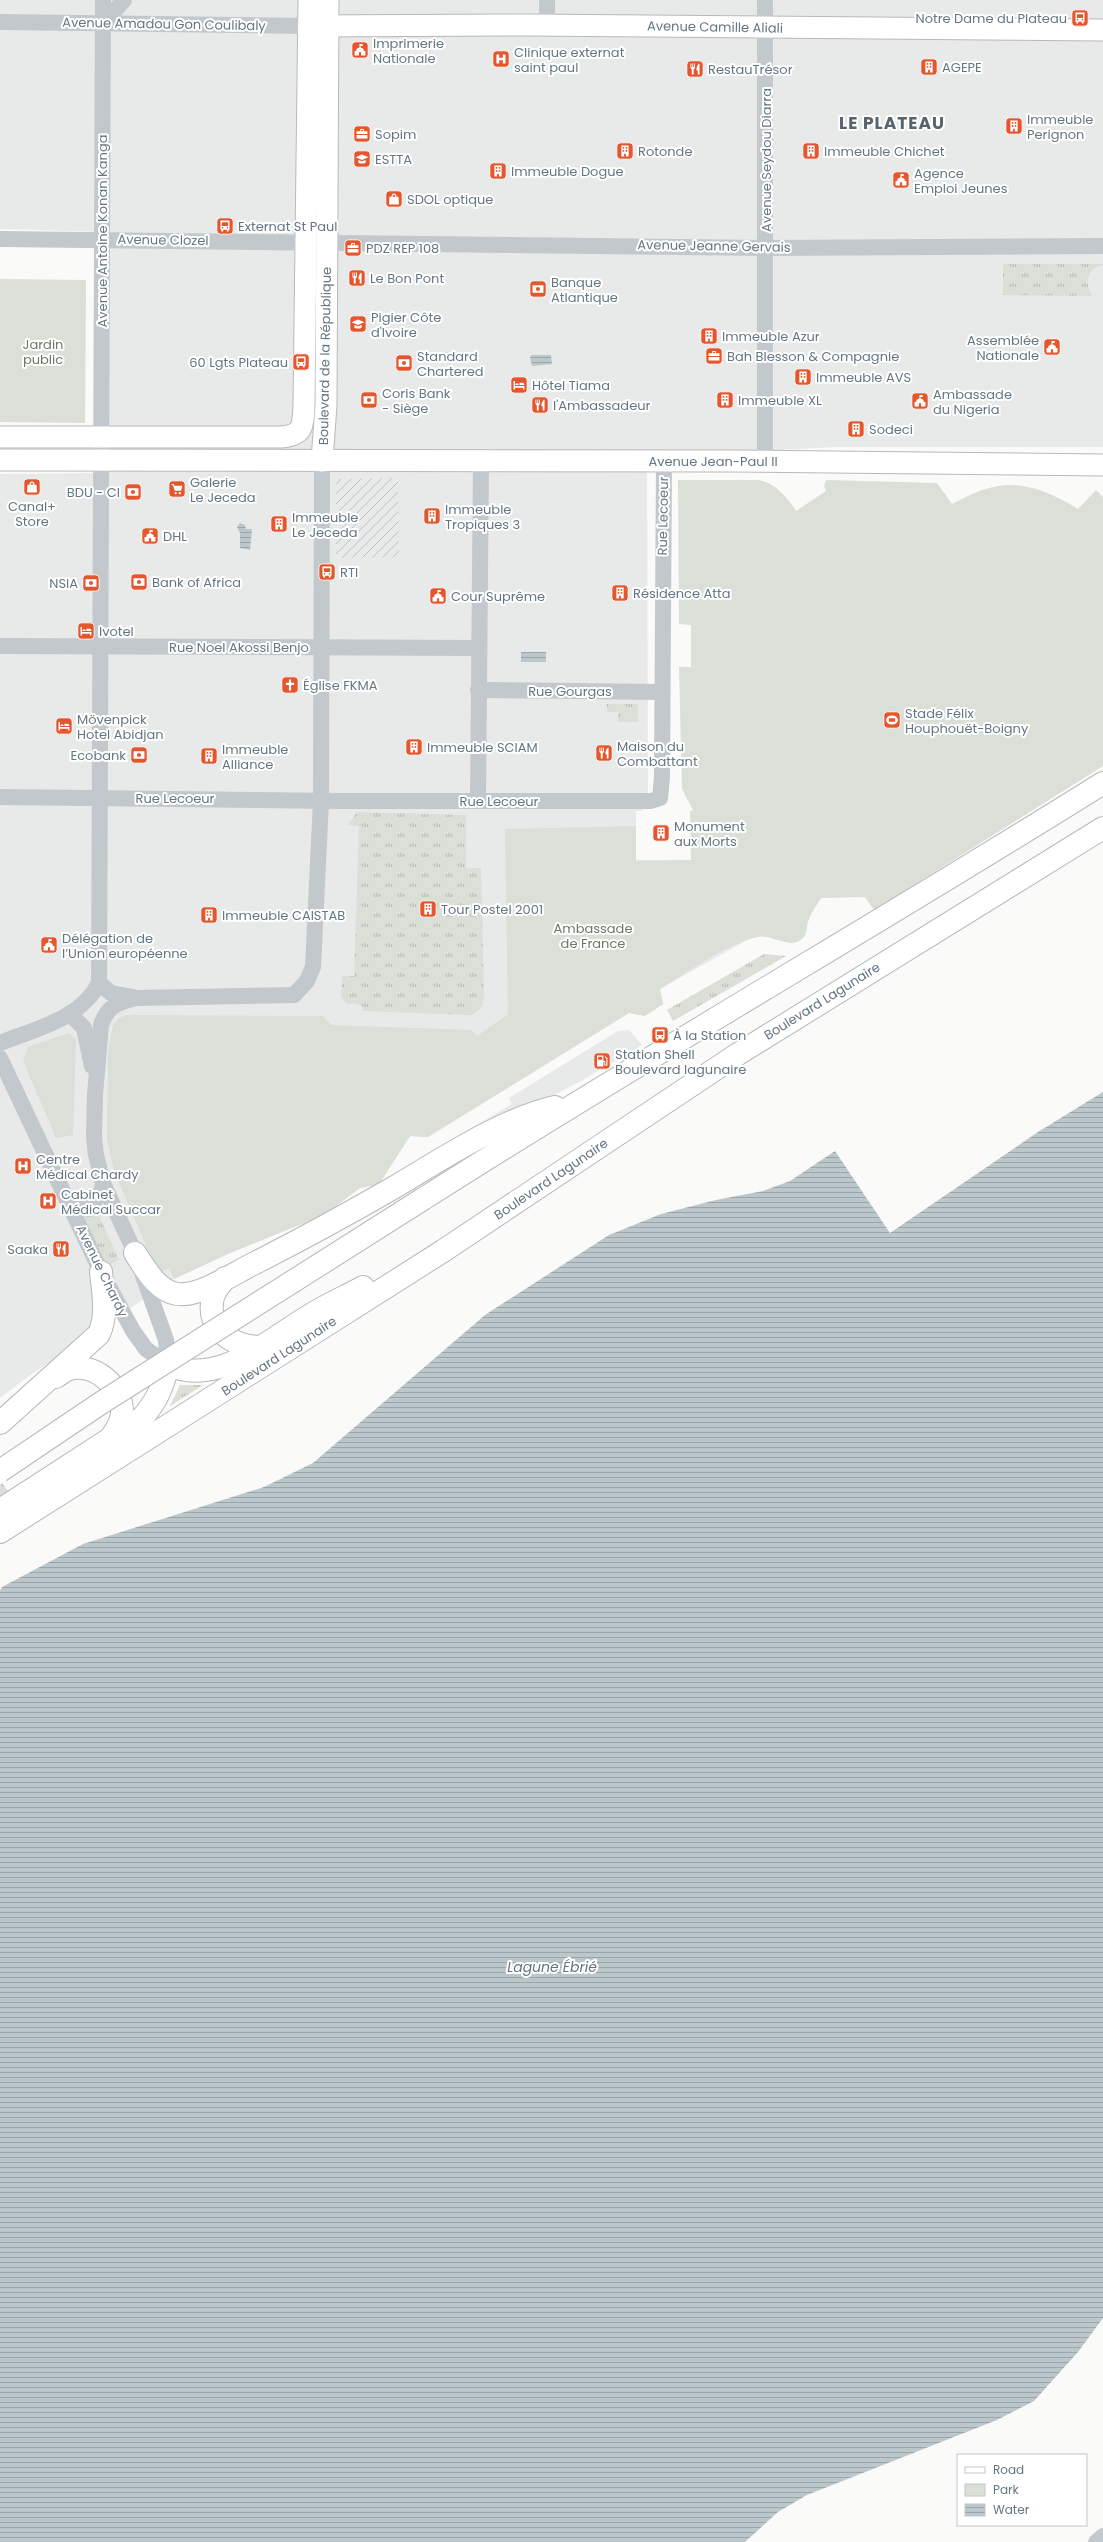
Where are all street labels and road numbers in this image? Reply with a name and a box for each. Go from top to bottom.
street label: Avenue Amadou Gon Coulibaly [62,13,267,35]
street label: Avenue Camille Aliali [647,16,783,38]
street label: Avenue Seydou Diarra [757,88,776,232]
street label: Avenue Antoine Konan Kanga [93,135,112,327]
street label: Avenue Clozel [117,230,209,250]
street label: Avenue Jeanne Gervais [637,235,791,257]
street label: Boulevard de la République [314,267,336,445]
street label: Avenue Jean-Paul II [648,452,778,471]
street label: Rue Lecoeur [653,476,673,556]
street label: Rue Noel Akossi Benjo [169,638,309,657]
street label: Rue Gourgas [528,682,612,701]
street label: Rue Lecoeur [136,789,215,808]
street label: Rue Lecoeur [460,792,539,811]
street label: Boulevard Lagunaire [760,957,884,1045]
street label: Boulevard Lagunaire [490,1134,612,1224]
street label: Avenue Chardy [71,1222,133,1321]
street label: Boulevard Lagunaire [218,1312,340,1400]

